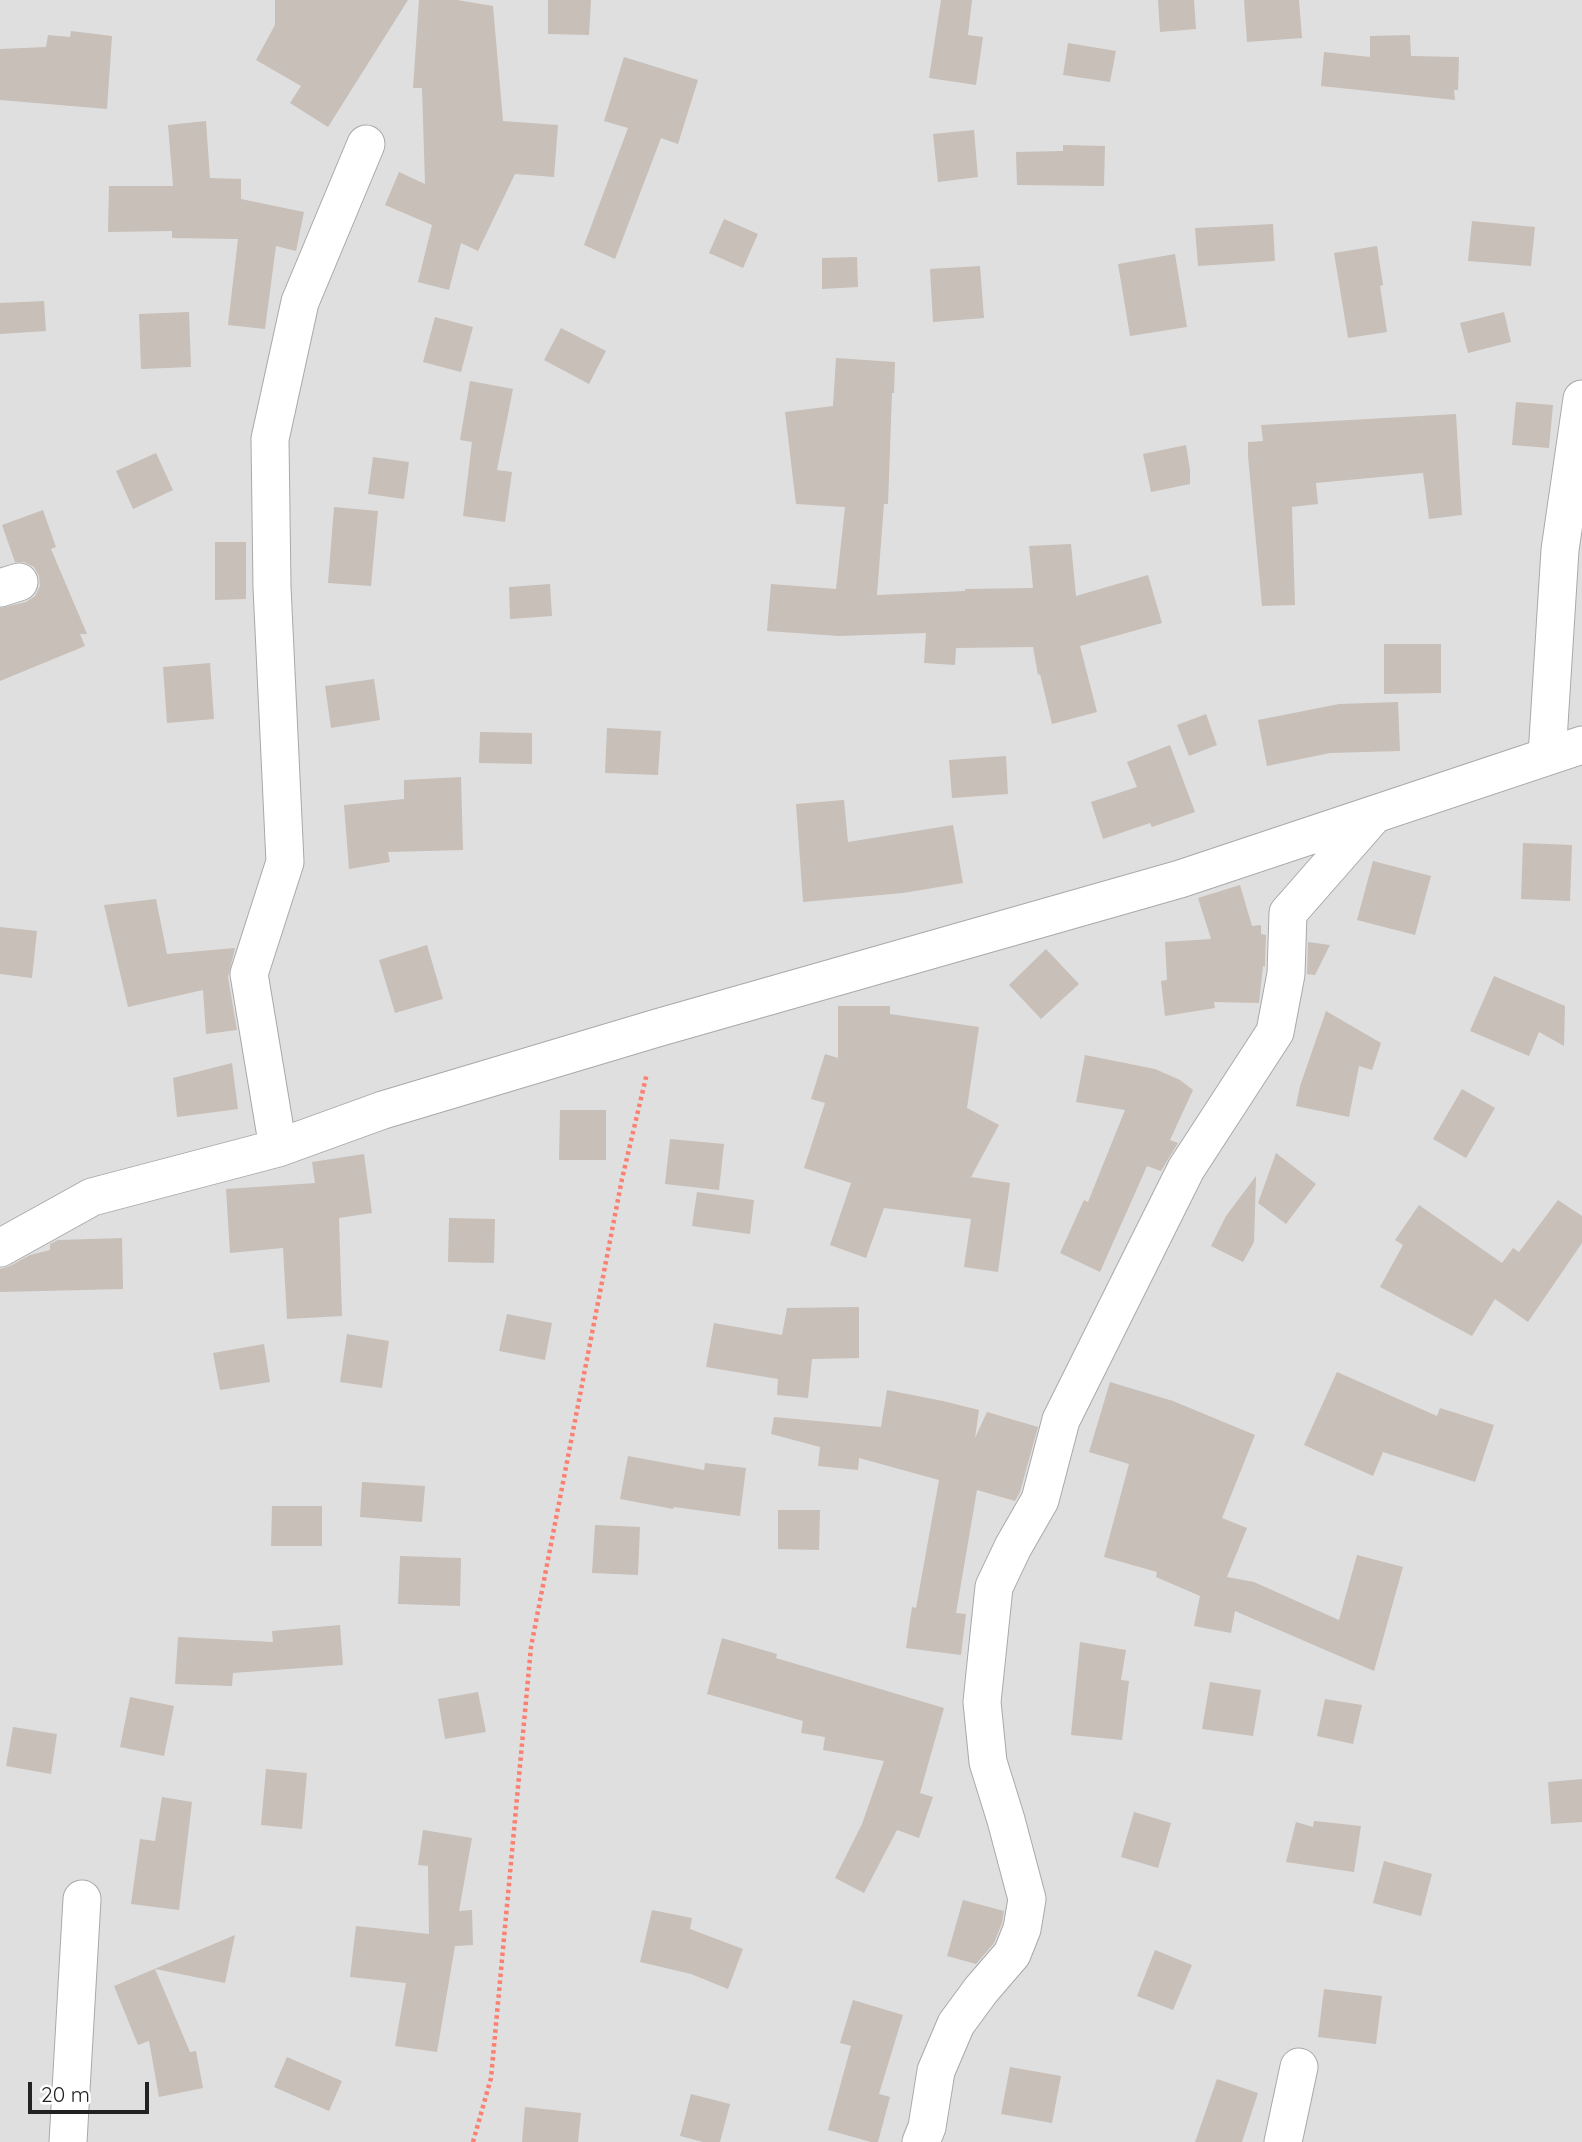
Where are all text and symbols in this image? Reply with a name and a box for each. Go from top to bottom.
scale bar [32,2068,152,2112]
text: 20 m [41,2081,90,2107]

